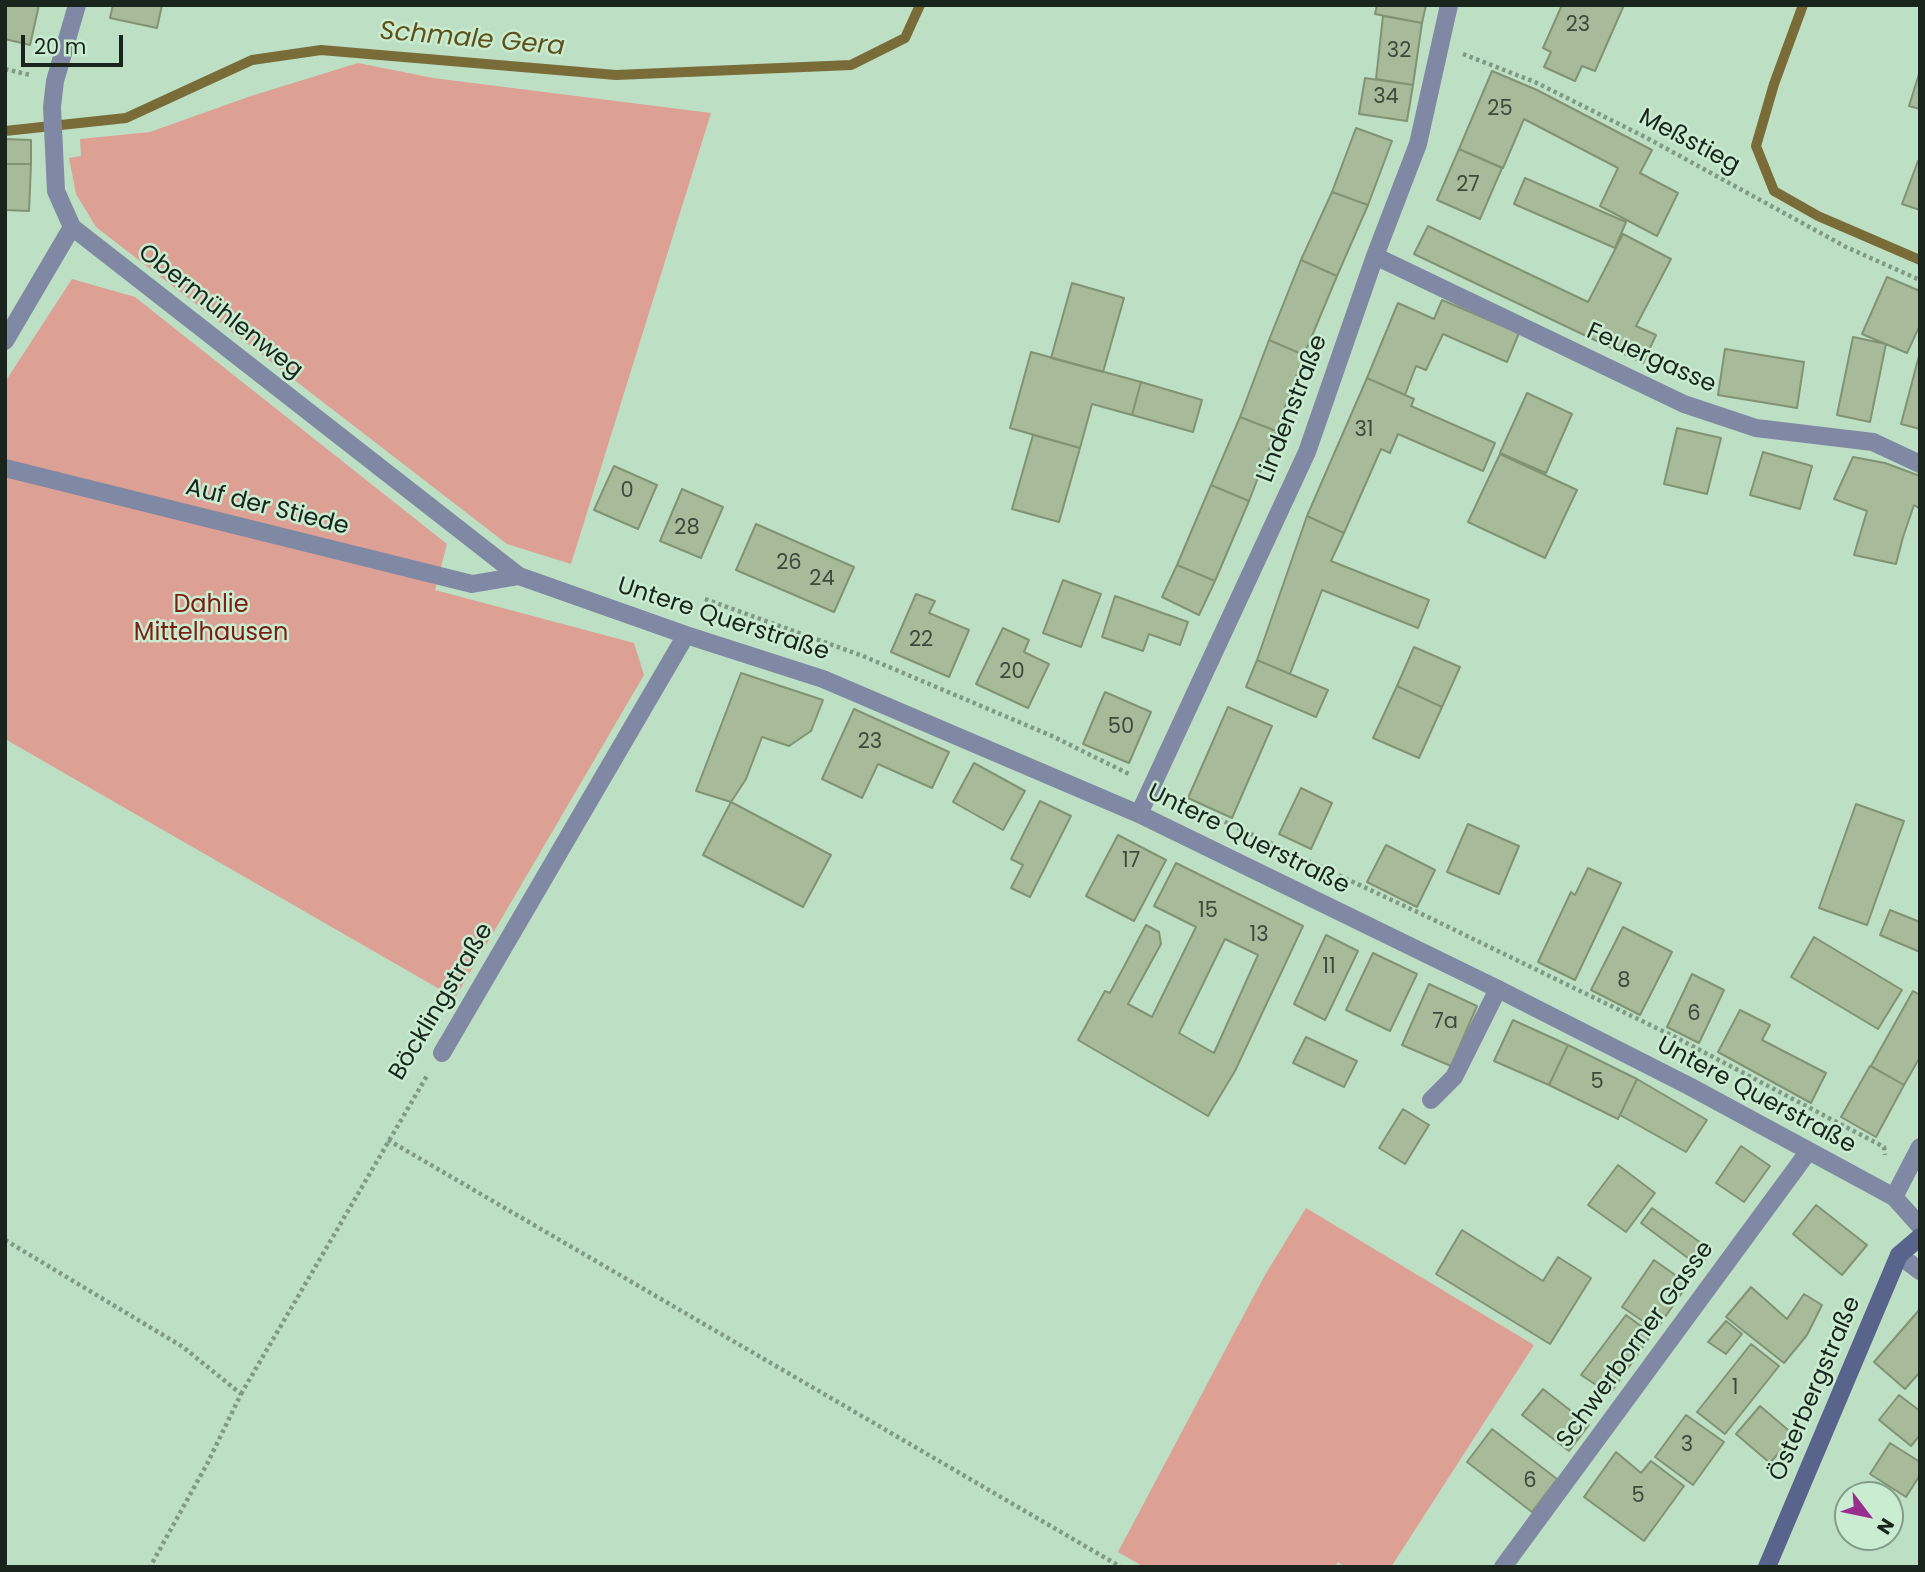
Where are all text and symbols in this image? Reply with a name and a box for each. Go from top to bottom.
house number: 23 [1566,13,1590,39]
water label: Schmale Gera [378,16,566,64]
scale bar [24,21,126,65]
text: 20 m [34,32,87,61]
house number: 32 [1387,39,1411,65]
house number: 34 [1373,85,1399,111]
house number: 25 [1487,97,1513,123]
street label: Meßstieg [1634,103,1744,181]
house number: 27 [1456,173,1480,199]
street label: Obermühlenweg [132,239,308,385]
street label: Feuergasse [1582,318,1720,400]
street label: Lindenstraße [1252,331,1334,487]
house number: 31 [1354,418,1374,444]
street label: Auf der Stiede [182,474,352,542]
house number: 0 [620,479,634,505]
house number: 28 [674,516,700,542]
house number: 26 [776,551,802,577]
house number: 24 [809,567,835,593]
street label: Untere Querstraße [613,572,833,668]
park label: Dahlie Mittelhausen [134,592,288,648]
house number: 22 [909,628,933,654]
house number: 20 [999,660,1025,686]
house number: 50 [1108,715,1134,741]
house number: 23 [858,730,882,756]
street label: Untere Querstraße [1142,779,1354,901]
house number: 17 [1122,849,1140,875]
house number: 15 [1198,899,1218,925]
street label: Böcklingstraße [384,918,500,1086]
house number: 13 [1249,923,1269,949]
house number: 11 [1322,955,1336,981]
house number: 8 [1617,969,1631,995]
house number: 6 [1687,1002,1701,1028]
house number: 7a [1432,1010,1458,1036]
street label: Untere Querstraße [1652,1031,1860,1161]
house number: 5 [1590,1070,1604,1096]
street label: Schwerborner Gasse [1551,1236,1721,1454]
street label: Österbergstraße [1764,1292,1868,1486]
house number: 1 [1732,1376,1738,1402]
house number: 3 [1681,1433,1693,1459]
house number: 6 [1523,1469,1537,1495]
north arrow [1834,1481,1904,1551]
house number: 5 [1631,1484,1645,1510]
text: N [1870,1513,1901,1540]

